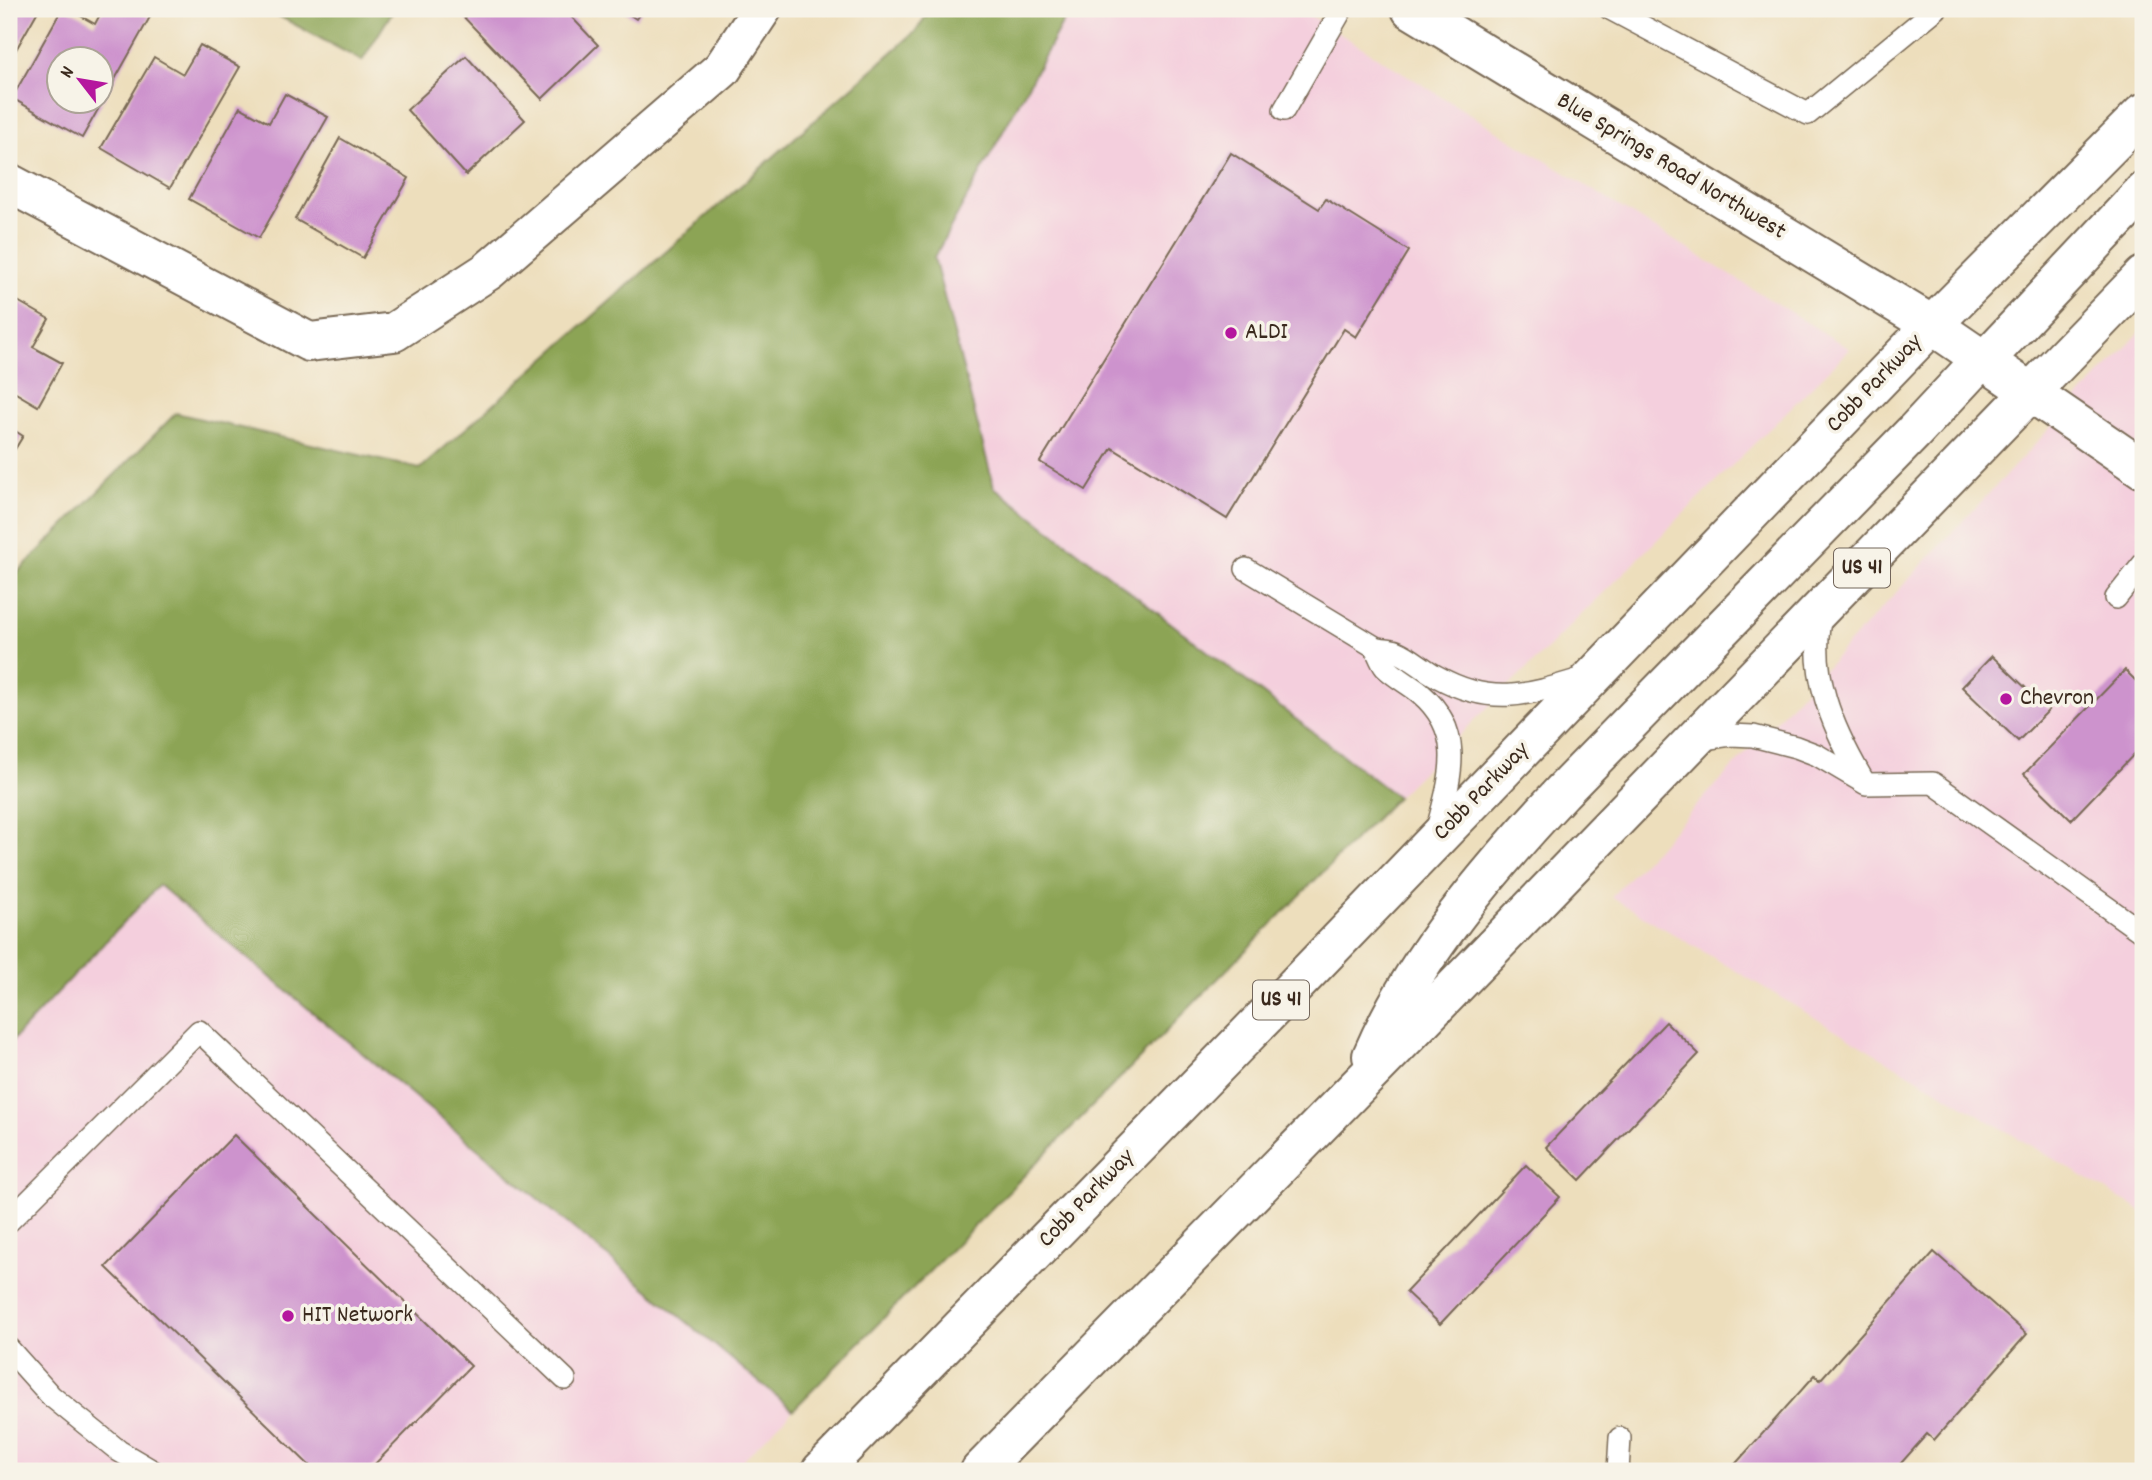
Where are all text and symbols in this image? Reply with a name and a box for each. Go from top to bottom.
north arrow [46,46,116,116]
text: N [54,62,82,84]
street label: Blue Springs Road Northwest [1550,85,1792,249]
place label: ALDI [1245,316,1288,350]
marker: ALDI [1223,325,1239,341]
street label: Cobb Parkway [1819,326,1932,441]
road number: US 41 [1834,548,1890,588]
place label: Chevron [2020,682,2094,716]
marker: Chevron [1998,691,2014,707]
street label: Cobb Parkway [1426,734,1539,849]
road number: US 41 [1253,981,1309,1020]
street label: Cobb Parkway [1031,1141,1144,1256]
place label: HIT Network [302,1299,413,1333]
marker: HIT Network [280,1308,296,1324]

